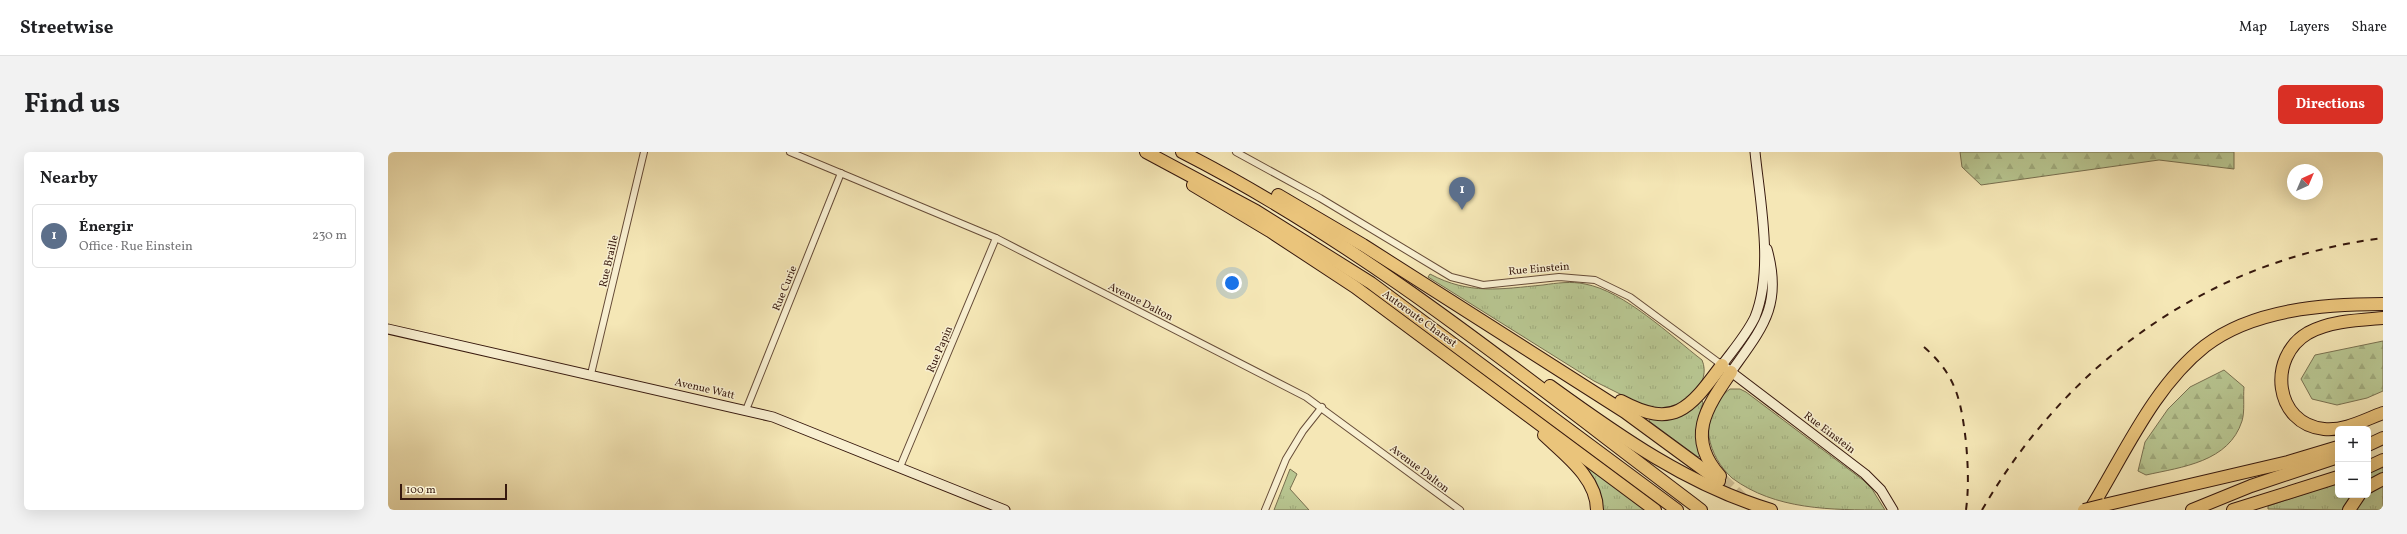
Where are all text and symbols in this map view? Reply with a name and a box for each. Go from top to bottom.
text: Streetwise [20,15,113,41]
text: Map [2239,18,2267,37]
text: Layers [2289,18,2329,37]
text: Share [2351,18,2387,37]
text: Find us [24,85,120,124]
button: Directions [2278,85,2383,124]
north arrow [2287,164,2323,200]
text: Nearby [40,167,98,190]
pin: 1 [1449,177,1475,210]
text: Énergir [79,217,133,238]
text: 1 [51,227,57,245]
text: 230 m [312,227,347,245]
street label: Rue Braille [596,234,623,289]
text: Office · Rue Einstein [79,238,193,256]
street label: Rue Einstein [1508,259,1571,280]
street label: Rue Curie [770,264,801,313]
your location [1222,273,1242,293]
street label: Avenue Dalton [1105,280,1176,325]
street label: Autoroute Charest [1379,287,1460,351]
street label: Rue Papin [924,324,957,375]
street label: Avenue Watt [673,375,736,404]
street label: Rue Einstein [1800,409,1858,458]
map controls [2335,426,2371,498]
button: + [2335,426,2371,462]
street label: Avenue Dalton [1386,442,1452,497]
button: − [2335,462,2371,498]
scale bar [400,482,507,501]
text: 100 m [406,483,436,498]

